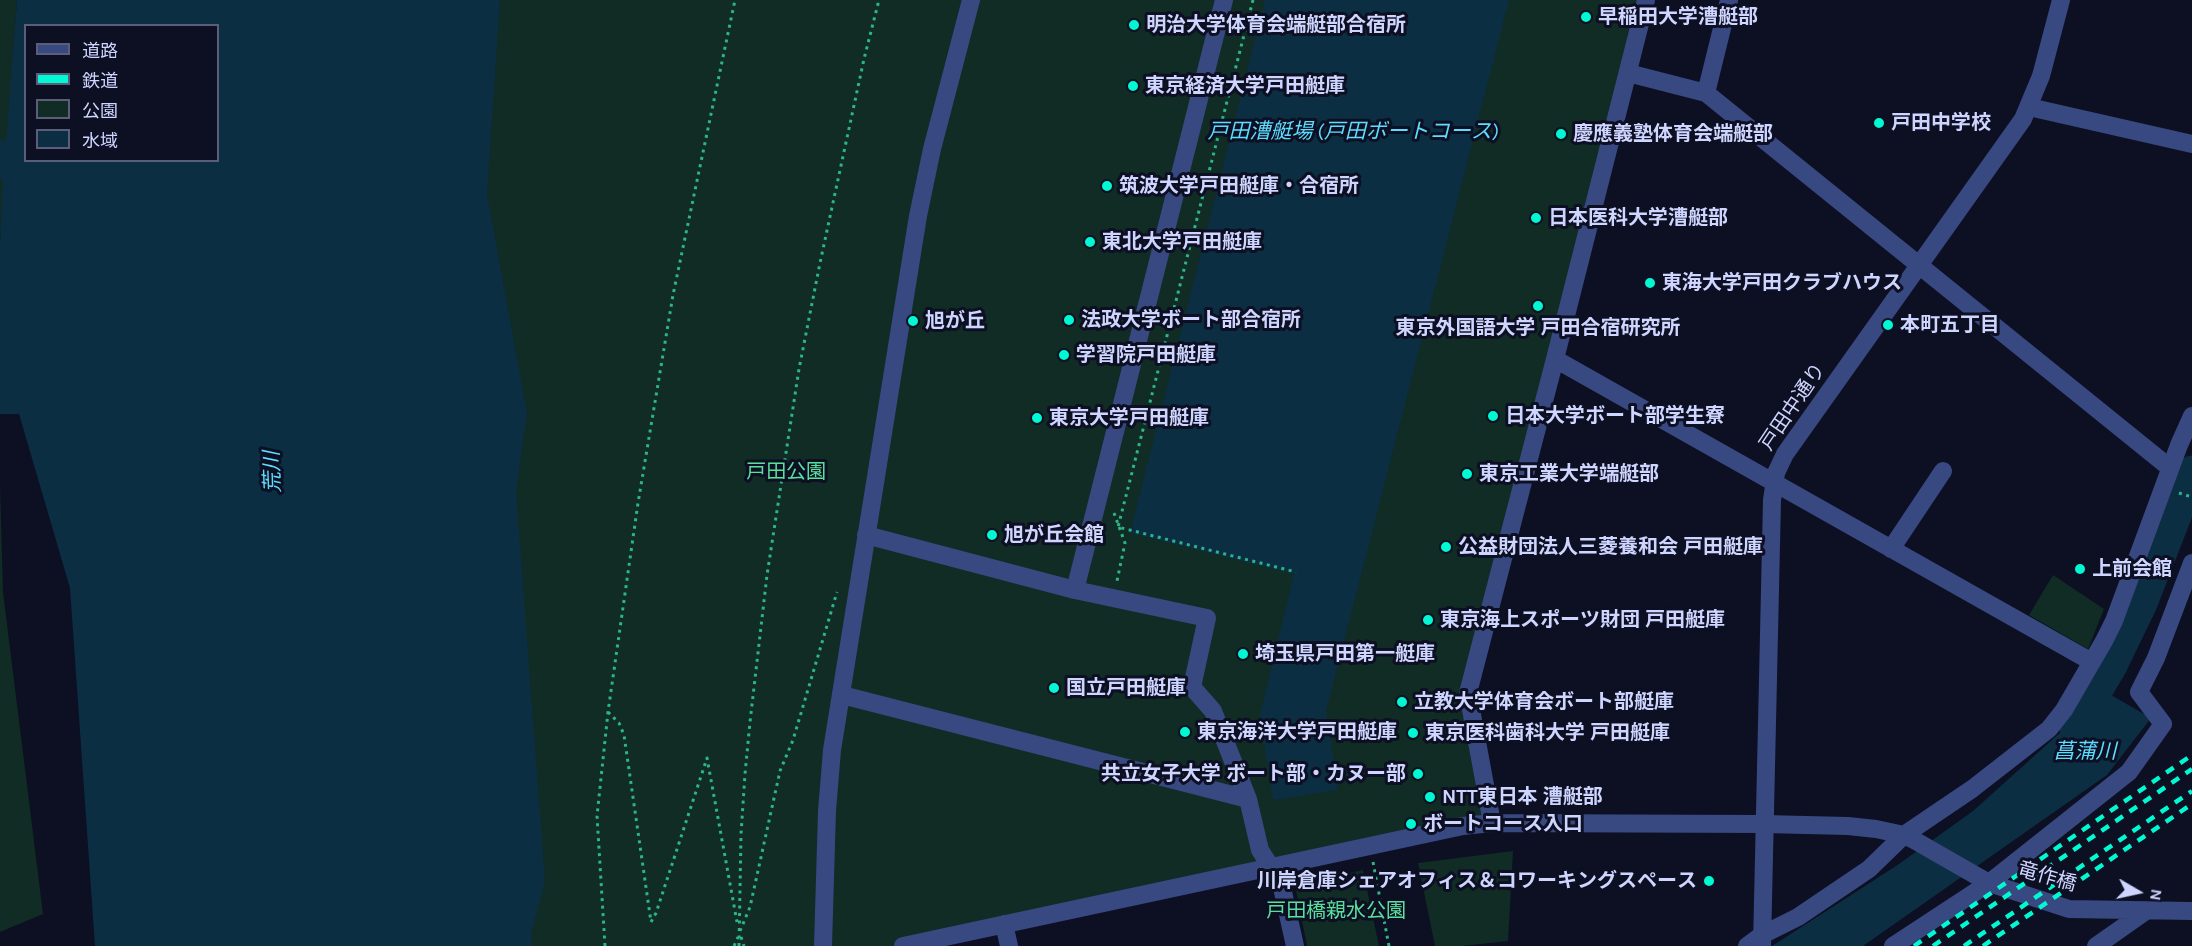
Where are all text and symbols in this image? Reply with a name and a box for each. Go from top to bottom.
place label: 早稲田大学漕艇部 [1598,5,1758,29]
marker: 早稲田大学漕艇部 [1579,10,1593,24]
place label: 明治大学体育会端艇部合宿所 [1146,13,1406,37]
marker: 明治大学体育会端艇部合宿所 [1127,18,1141,32]
legend [24,24,219,162]
text: 道路 [82,40,118,62]
text: 鉄道 [82,70,118,92]
place label: 東京経済大学戸田艇庫 [1145,74,1345,98]
marker: 東京経済大学戸田艇庫 [1126,79,1140,93]
text: 公園 [82,100,118,122]
place label: 戸田中学校 [1891,111,1991,135]
marker: 戸田中学校 [1872,116,1886,130]
water label: 戸田漕艇場 (戸田ボートコース) [1208,119,1498,145]
place label: 慶應義塾体育会端艇部 [1573,122,1773,146]
marker: 慶應義塾体育会端艇部 [1554,127,1568,141]
text: 水域 [82,130,118,152]
place label: 筑波大学戸田艇庫・合宿所 [1119,174,1359,198]
marker: 筑波大学戸田艇庫・合宿所 [1100,179,1114,193]
place label: 日本医科大学漕艇部 [1548,206,1728,230]
marker: 日本医科大学漕艇部 [1529,211,1543,225]
place label: 東北大学戸田艇庫 [1102,230,1262,254]
marker: 東北大学戸田艇庫 [1083,235,1097,249]
place label: 東海大学戸田クラブハウス [1662,271,1902,295]
marker: 東海大学戸田クラブハウス [1643,276,1657,290]
marker: 東京外国語大学 戸田合宿研究所 [1531,299,1545,313]
place label: 法政大学ボート部合宿所 [1081,308,1301,332]
place label: 旭が丘 [925,309,985,333]
marker: 法政大学ボート部合宿所 [1062,313,1076,327]
place label: 本町五丁目 [1900,313,2000,337]
marker: 旭が丘 [906,314,920,328]
place label: 東京外国語大学 戸田合宿研究所 [1395,316,1681,340]
marker: 本町五丁目 [1881,318,1895,332]
place label: 学習院戸田艇庫 [1076,343,1216,367]
marker: 学習院戸田艇庫 [1057,348,1071,362]
street label: 戸田中通り [1755,359,1831,455]
place label: 日本大学ボート部学生寮 [1505,404,1725,428]
place label: 東京大学戸田艇庫 [1049,406,1209,430]
marker: 日本大学ボート部学生寮 [1486,409,1500,423]
marker: 東京大学戸田艇庫 [1030,411,1044,425]
water label: 荒川 [260,451,286,493]
park label: 戸田公園 [746,460,826,484]
place label: 東京工業大学端艇部 [1479,462,1659,486]
marker: 東京工業大学端艇部 [1460,467,1474,481]
place label: 旭が丘会館 [1004,523,1104,547]
marker: 旭が丘会館 [985,528,999,542]
place label: 公益財団法人三菱養和会 戸田艇庫 [1458,535,1763,559]
marker: 公益財団法人三菱養和会 戸田艇庫 [1439,540,1453,554]
place label: 上前会館 [2092,557,2172,581]
marker: 上前会館 [2073,562,2087,576]
place label: 東京海上スポーツ財団 戸田艇庫 [1440,608,1725,632]
marker: 東京海上スポーツ財団 戸田艇庫 [1421,613,1435,627]
place label: 埼玉県戸田第一艇庫 [1255,642,1435,666]
marker: 埼玉県戸田第一艇庫 [1236,647,1250,661]
place label: 国立戸田艇庫 [1066,676,1186,700]
marker: 国立戸田艇庫 [1047,681,1061,695]
place label: 立教大学体育会ボート部艇庫 [1414,690,1674,714]
marker: 立教大学体育会ボート部艇庫 [1395,695,1409,709]
place label: 東京海洋大学戸田艇庫 [1197,720,1397,744]
place label: 東京医科歯科大学 戸田艇庫 [1425,721,1670,745]
marker: 東京海洋大学戸田艇庫 [1178,725,1192,739]
marker: 東京医科歯科大学 戸田艇庫 [1406,726,1420,740]
water label: 菖蒲川 [2054,739,2116,765]
place label: 共立女子大学 ボート部・カヌー部 [1101,762,1406,786]
marker: 共立女子大学 ボート部・カヌー部 [1411,767,1425,781]
place label: NTT東日本 漕艇部 [1442,785,1603,809]
marker: NTT東日本 漕艇部 [1423,790,1437,804]
place label: ボートコース入口 [1423,812,1583,836]
marker: ボートコース入口 [1404,817,1418,831]
street label: 竜作橋 [2015,857,2079,897]
north arrow [2108,862,2168,922]
place label: 川岸倉庫シェアオフィス＆コワーキングスペース [1257,869,1697,893]
marker: 川岸倉庫シェアオフィス＆コワーキングスペース [1702,874,1716,888]
text: N [2146,888,2167,902]
park label: 戸田橋親水公園 [1266,899,1406,923]

